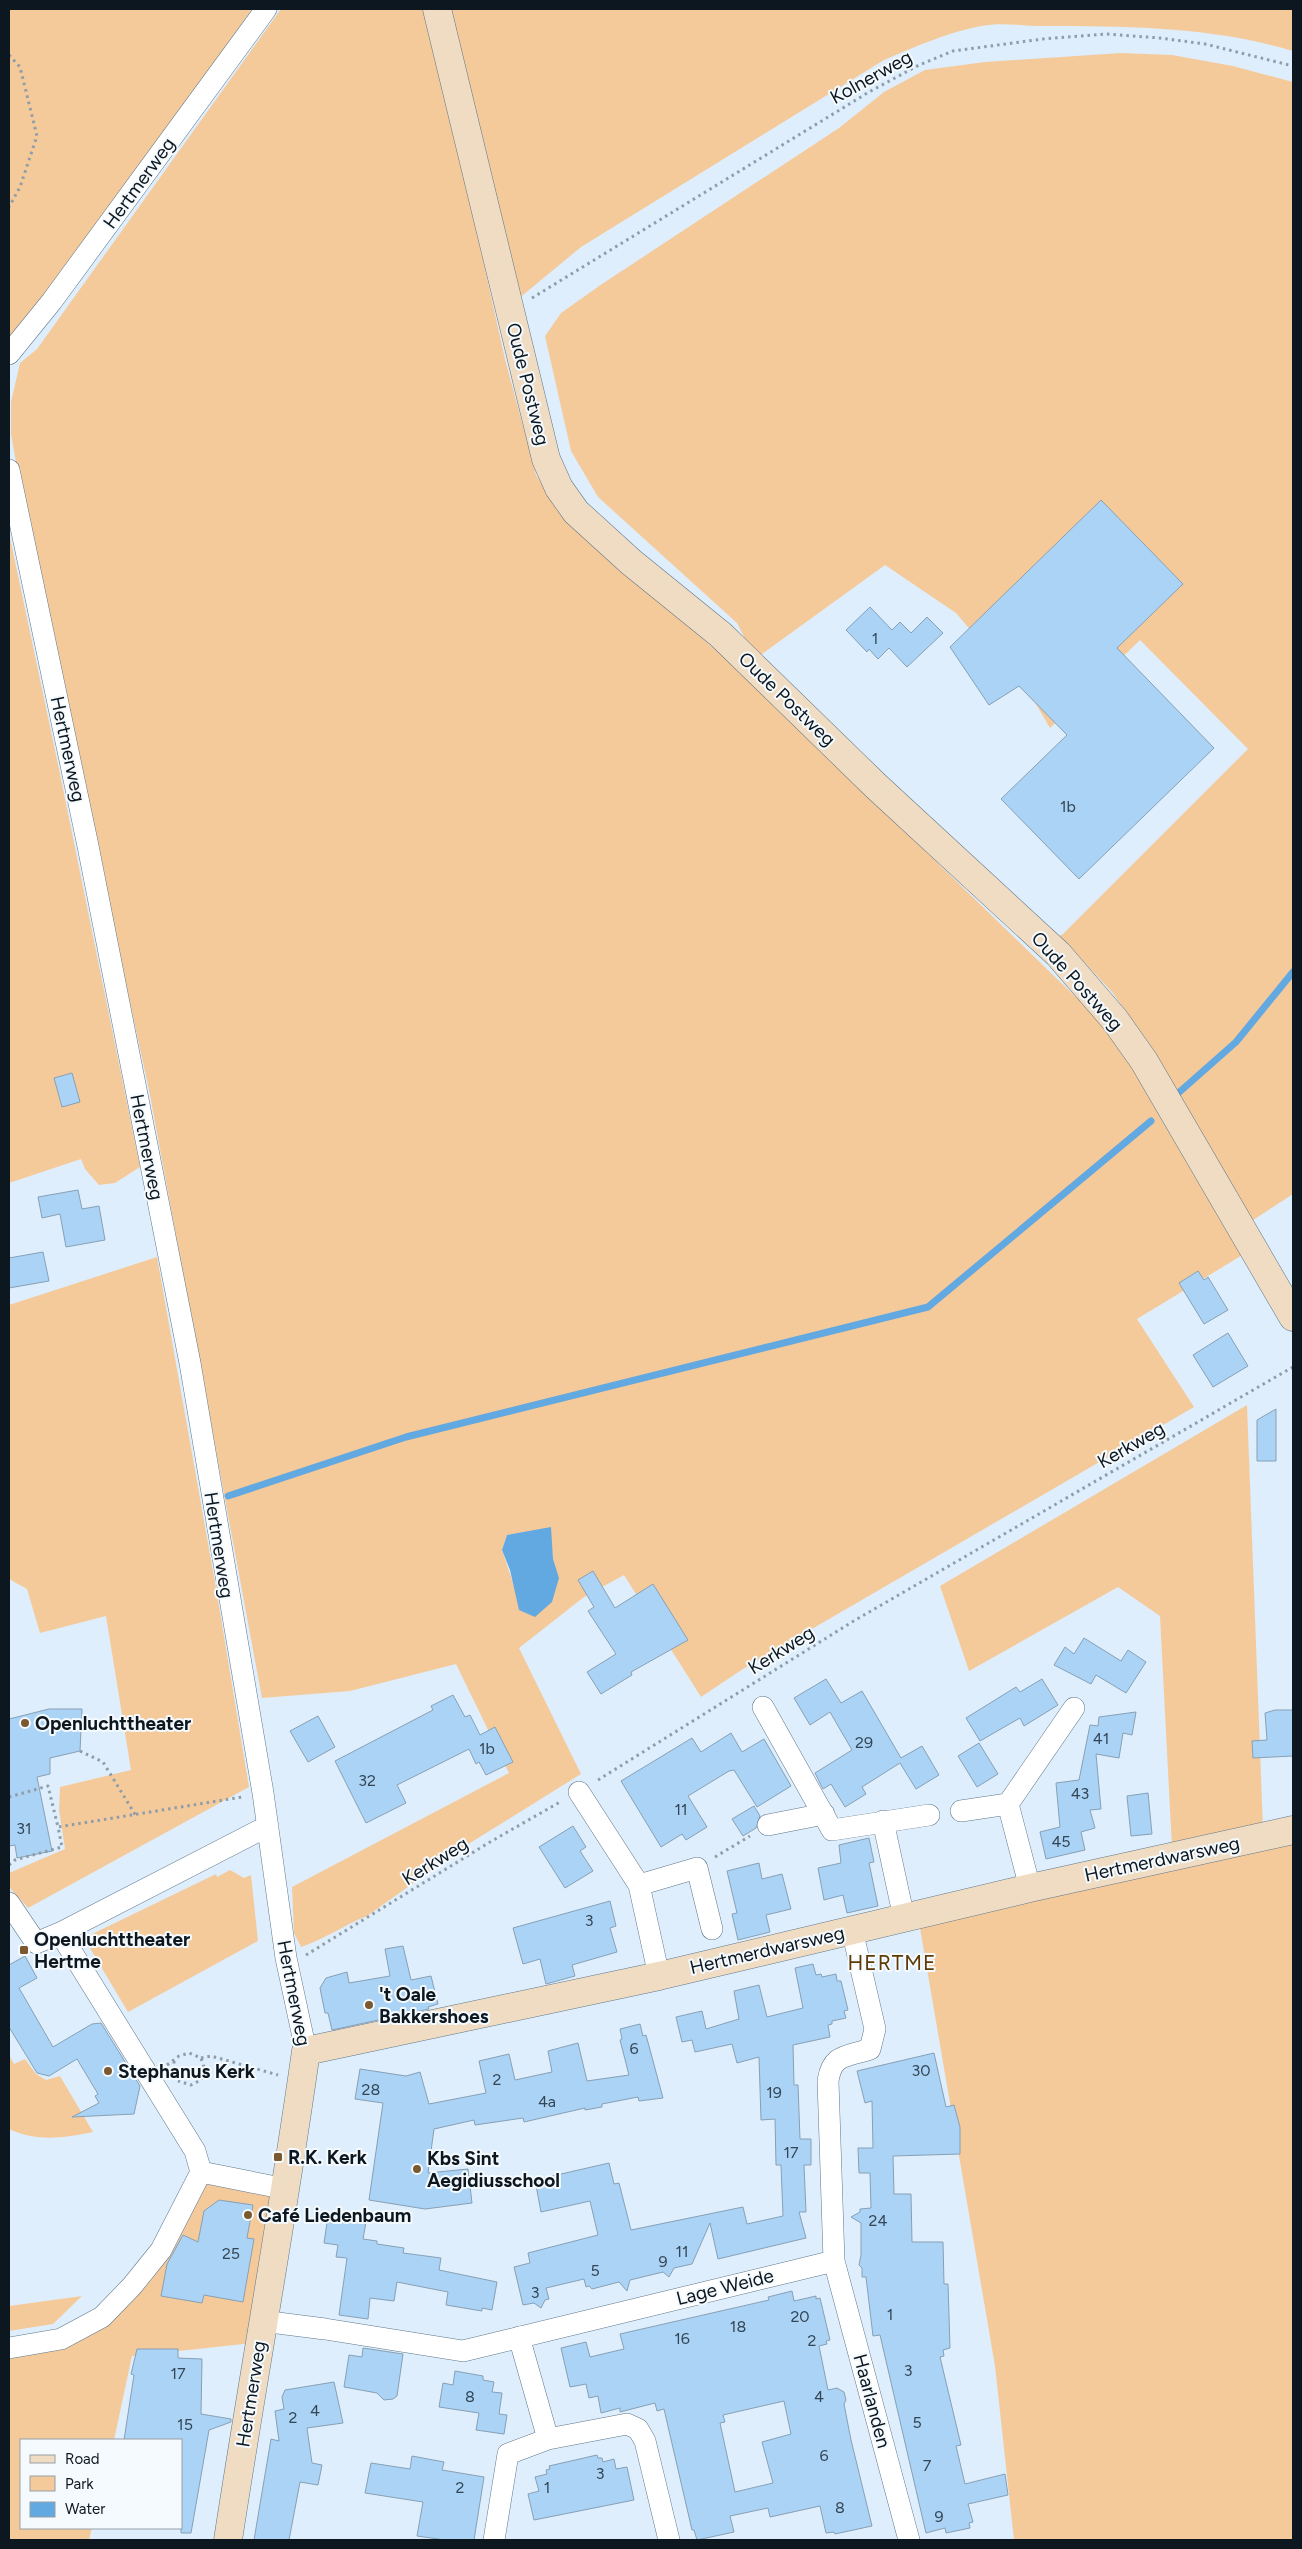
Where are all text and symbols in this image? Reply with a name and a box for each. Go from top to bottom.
street label: Kolnerweg [826,45,916,109]
street label: Hertmerweg [98,133,180,233]
street label: Oude Postweg [502,320,554,448]
house number: 1 [872,629,878,648]
street label: Oude Postweg [734,647,840,751]
street label: Hertmerweg [46,694,90,804]
house number: 1b [1060,797,1076,816]
street label: Oude Postweg [1026,927,1128,1035]
street label: Hertmerweg [125,1092,169,1202]
street label: Kerkweg [1093,1417,1169,1473]
street label: Hertmerweg [199,1490,239,1600]
street label: Kerkweg [744,1621,818,1679]
place label: Openluchttheater [35,1712,191,1735]
marker: Openluchttheater [19,1717,31,1729]
house number: 41 [1093,1729,1109,1748]
house number: 29 [855,1733,873,1752]
house number: 1b [479,1739,495,1758]
house number: 32 [358,1771,376,1790]
house number: 43 [1071,1784,1089,1803]
house number: 11 [674,1800,688,1819]
house number: 31 [16,1819,32,1838]
street label: Hertmerdwarsweg [1082,1831,1242,1887]
street label: Kerkweg [398,1832,472,1890]
house number: 45 [1051,1832,1071,1851]
house number: 3 [585,1911,593,1930]
street label: Hertmerdwarsweg [687,1921,847,1979]
place label: Openluchttheater Hertme [34,1928,190,1973]
street label: Hertmerweg [272,1938,316,2048]
marker: Openluchttheater Hertme [18,1944,30,1956]
district label: HERTME [847,1950,937,1975]
place label: 't Oale Bakkershoes [379,1983,489,2028]
marker: 't Oale Bakkershoes [363,1999,375,2011]
house number: 6 [629,2039,639,2058]
place label: Stephanus Kerk [118,2060,256,2083]
house number: 30 [912,2061,930,2080]
marker: Stephanus Kerk [102,2065,114,2077]
house number: 2 [493,2070,501,2089]
house number: 28 [362,2080,380,2099]
house number: 19 [766,2083,782,2102]
house number: 4a [538,2092,556,2111]
house number: 17 [783,2143,799,2162]
place label: R.K. Kerk [288,2146,368,2169]
place label: Kbs Sint Aegidiusschool [427,2147,560,2192]
marker: R.K. Kerk [272,2151,284,2163]
marker: Kbs Sint Aegidiusschool [411,2163,423,2175]
place label: Café Liedenbaum [258,2204,411,2227]
marker: Café Liedenbaum [242,2209,254,2221]
house number: 24 [869,2211,887,2230]
house number: 11 [675,2242,689,2261]
house number: 25 [222,2244,240,2263]
house number: 9 [658,2252,668,2271]
house number: 5 [590,2261,600,2280]
street label: Lage Weide [674,2264,776,2310]
house number: 3 [531,2283,539,2302]
house number: 1 [887,2305,893,2324]
house number: 20 [790,2307,810,2326]
house number: 18 [730,2317,746,2336]
house number: 16 [674,2329,690,2348]
house number: 2 [808,2331,816,2350]
street label: Hertmerweg [231,2339,271,2449]
street label: Haarlanden [848,2351,896,2451]
house number: 3 [904,2361,912,2380]
house number: 17 [170,2364,186,2383]
house number: 8 [465,2387,475,2406]
house number: 4 [814,2387,824,2406]
house number: 4 [310,2401,320,2420]
house number: 2 [289,2408,297,2427]
house number: 5 [912,2413,922,2432]
house number: 15 [177,2415,193,2434]
legend [20,2439,182,2529]
house number: 6 [819,2446,829,2465]
text: Road [65,2450,100,2468]
house number: 7 [923,2456,932,2475]
house number: 3 [596,2464,604,2483]
text: Park [65,2475,94,2493]
house number: 2 [456,2478,464,2497]
house number: 1 [544,2478,550,2497]
house number: 8 [835,2498,845,2517]
text: Water [65,2500,105,2518]
house number: 9 [934,2507,944,2526]

